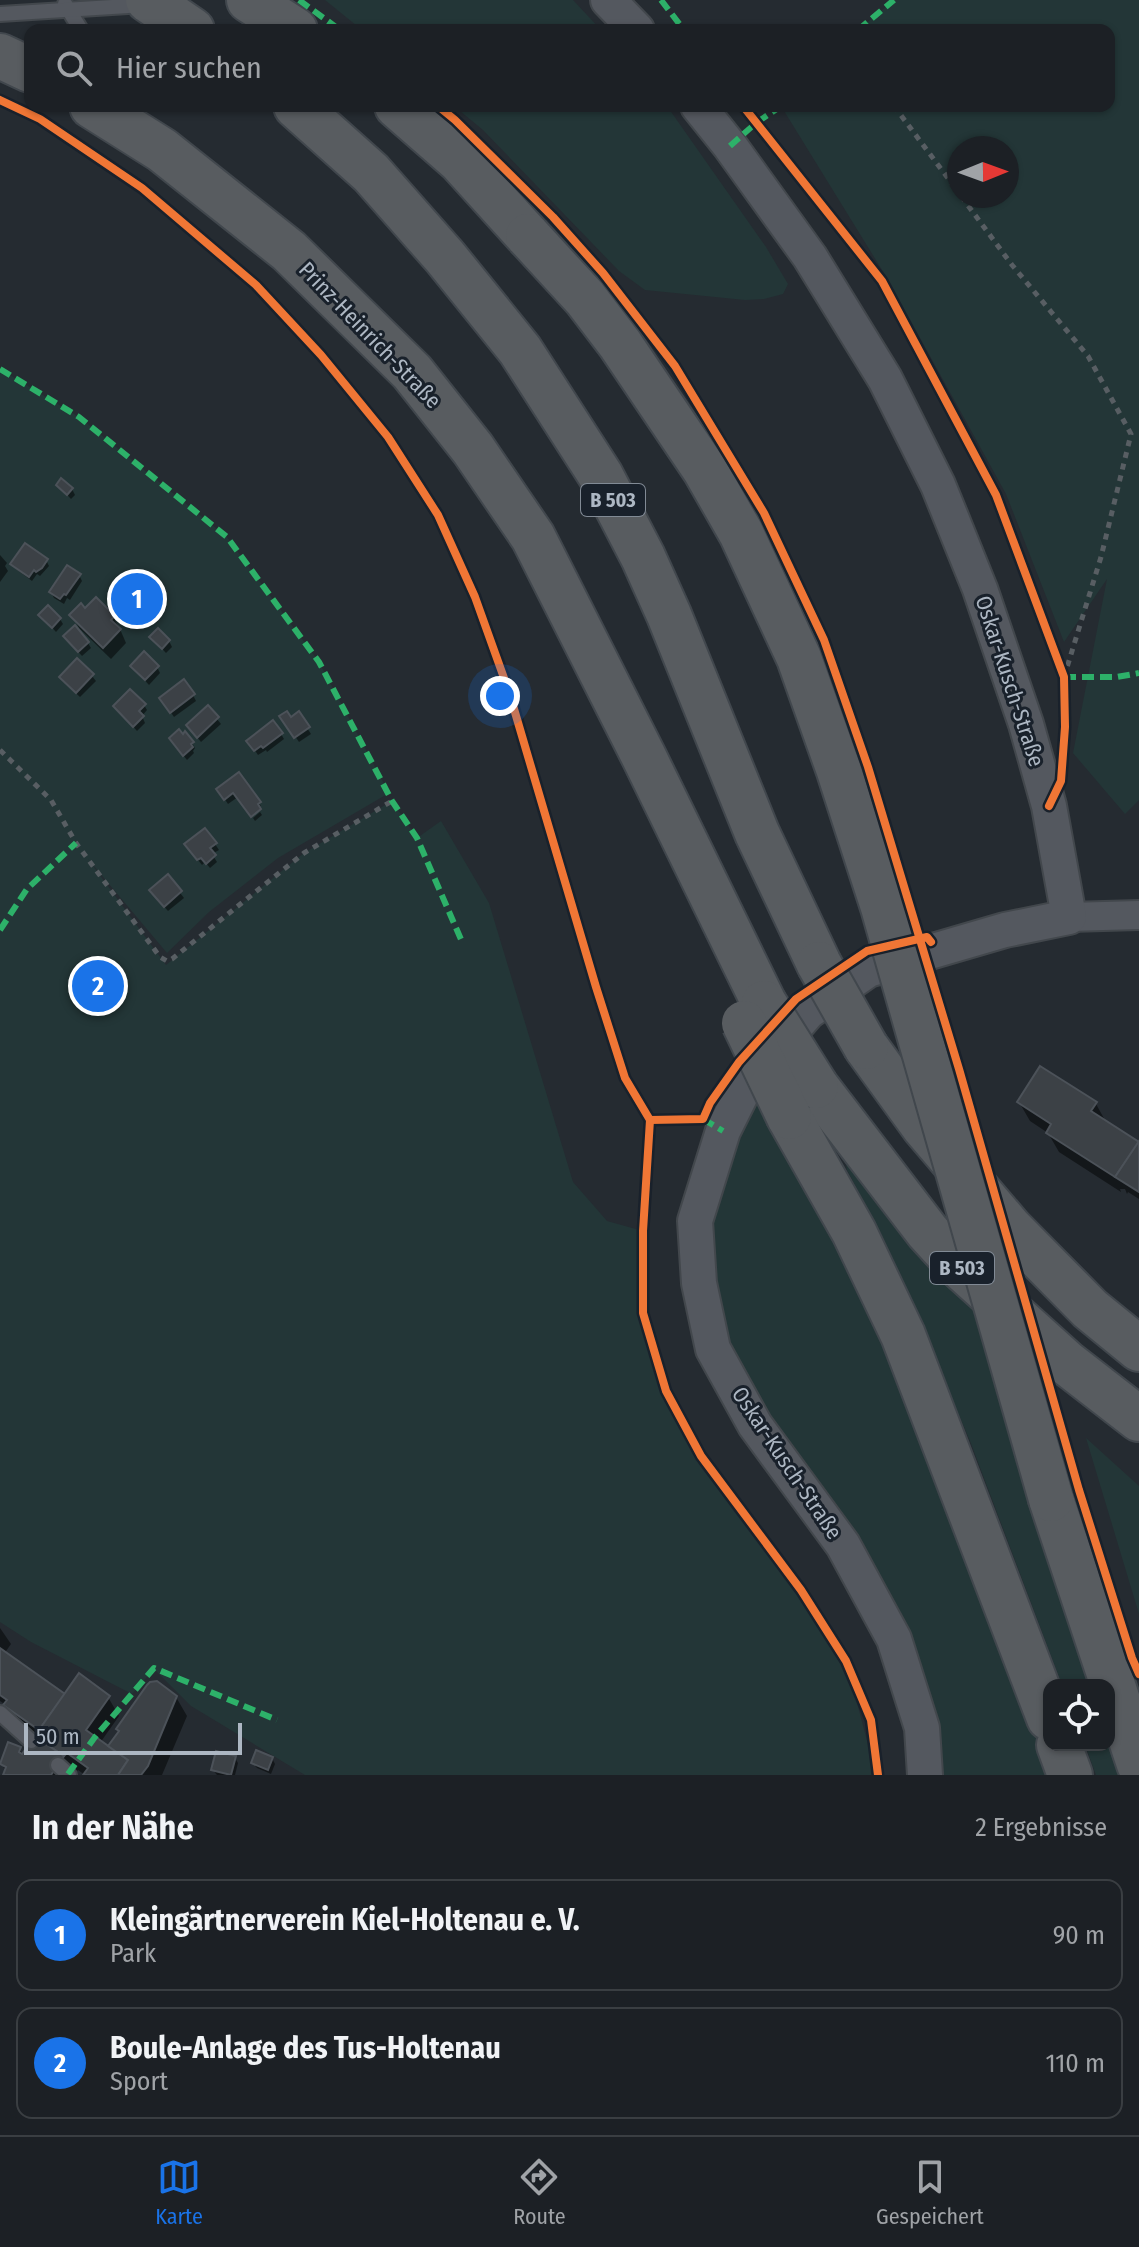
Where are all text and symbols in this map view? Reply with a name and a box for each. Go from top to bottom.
search box [24,24,1115,112]
icon: search [52,46,96,90]
text: Hier suchen [116,50,262,86]
north arrow [947,136,1019,208]
street label: Prinz-Heinrich-Straße [293,256,447,414]
road number: B 503 [581,484,645,516]
pin: 1 [111,569,163,629]
street label: Oskar-Kusch-Straße [970,592,1050,770]
your location [480,676,520,716]
pin: 2 [72,956,124,1016]
road number: B 503 [930,1252,994,1284]
street label: Oskar-Kusch-Straße [726,1382,848,1544]
map controls [1043,1679,1115,1751]
button: locate [1043,1679,1115,1751]
scale bar [24,1719,242,1755]
text: 50 m [36,1723,80,1750]
text: In der Nähe [32,1807,194,1848]
text: 2 Ergebnisse [975,1812,1107,1843]
text: Kleingärtnerverein Kiel-Holtenau e. V. [110,1902,580,1938]
text: 1 [55,1920,66,1951]
text: 90 m [1053,1920,1105,1951]
text: Park [110,1938,156,1969]
text: Boule-Anlage des Tus-Holtenau [110,2030,501,2066]
text: 2 [54,2048,66,2079]
text: 110 m [1045,2048,1105,2079]
text: Sport [110,2066,168,2097]
tab: Karte [155,2155,203,2230]
tab: Route [513,2155,566,2230]
tab: Gespeichert [876,2155,984,2230]

